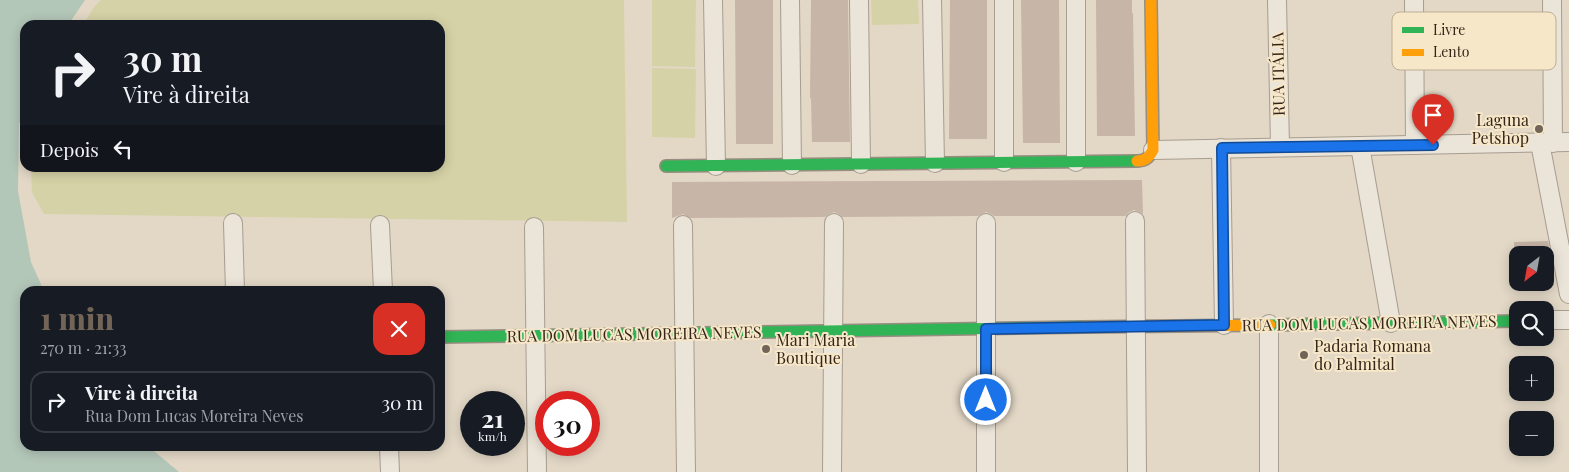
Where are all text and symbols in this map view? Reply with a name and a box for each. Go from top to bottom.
legend [1392,12,1556,70]
text: Livre [1433,20,1465,39]
street label: RUA ITÁLIA [1266,31,1289,116]
text: 30 m [123,34,203,81]
icon: right [40,40,105,105]
text: Lento [1433,42,1470,61]
text: Vire à direita [123,79,250,109]
pin [1412,94,1454,145]
icon: arrive [1419,101,1447,129]
place label: Laguna Petshop [1471,109,1529,148]
marker: Laguna Petshop [1533,123,1545,135]
icon: left [109,135,137,163]
text: Depois [40,136,99,162]
north arrow [1509,246,1554,291]
map controls [1509,246,1554,456]
text: 1 min [40,298,114,338]
button: search [1509,301,1554,346]
button: close [373,303,425,355]
street label: RUA DOM LUCAS MOREIRA NEVES [1241,310,1497,335]
street label: RUA DOM LUCAS MOREIRA NEVES [506,321,762,346]
place label: Mari Maria Boutique [776,329,855,368]
place label: Padaria Romana do Palmital [1314,335,1431,374]
text: 270 m · 21:33 [40,337,126,358]
marker: Mari Maria Boutique [760,343,772,355]
marker: Padaria Romana do Palmital [1298,349,1310,361]
button: + [1509,356,1554,401]
position arrow [959,373,1011,425]
text: Vire à direita [85,379,198,405]
icon: right [42,388,70,416]
text: 30 m [381,389,423,415]
speed limit sign: 30 [535,391,600,456]
text: 21 [481,401,504,434]
text: Rua Dom Lucas Moreira Neves [85,405,303,426]
button: − [1509,411,1554,456]
text: km/h [478,428,507,444]

